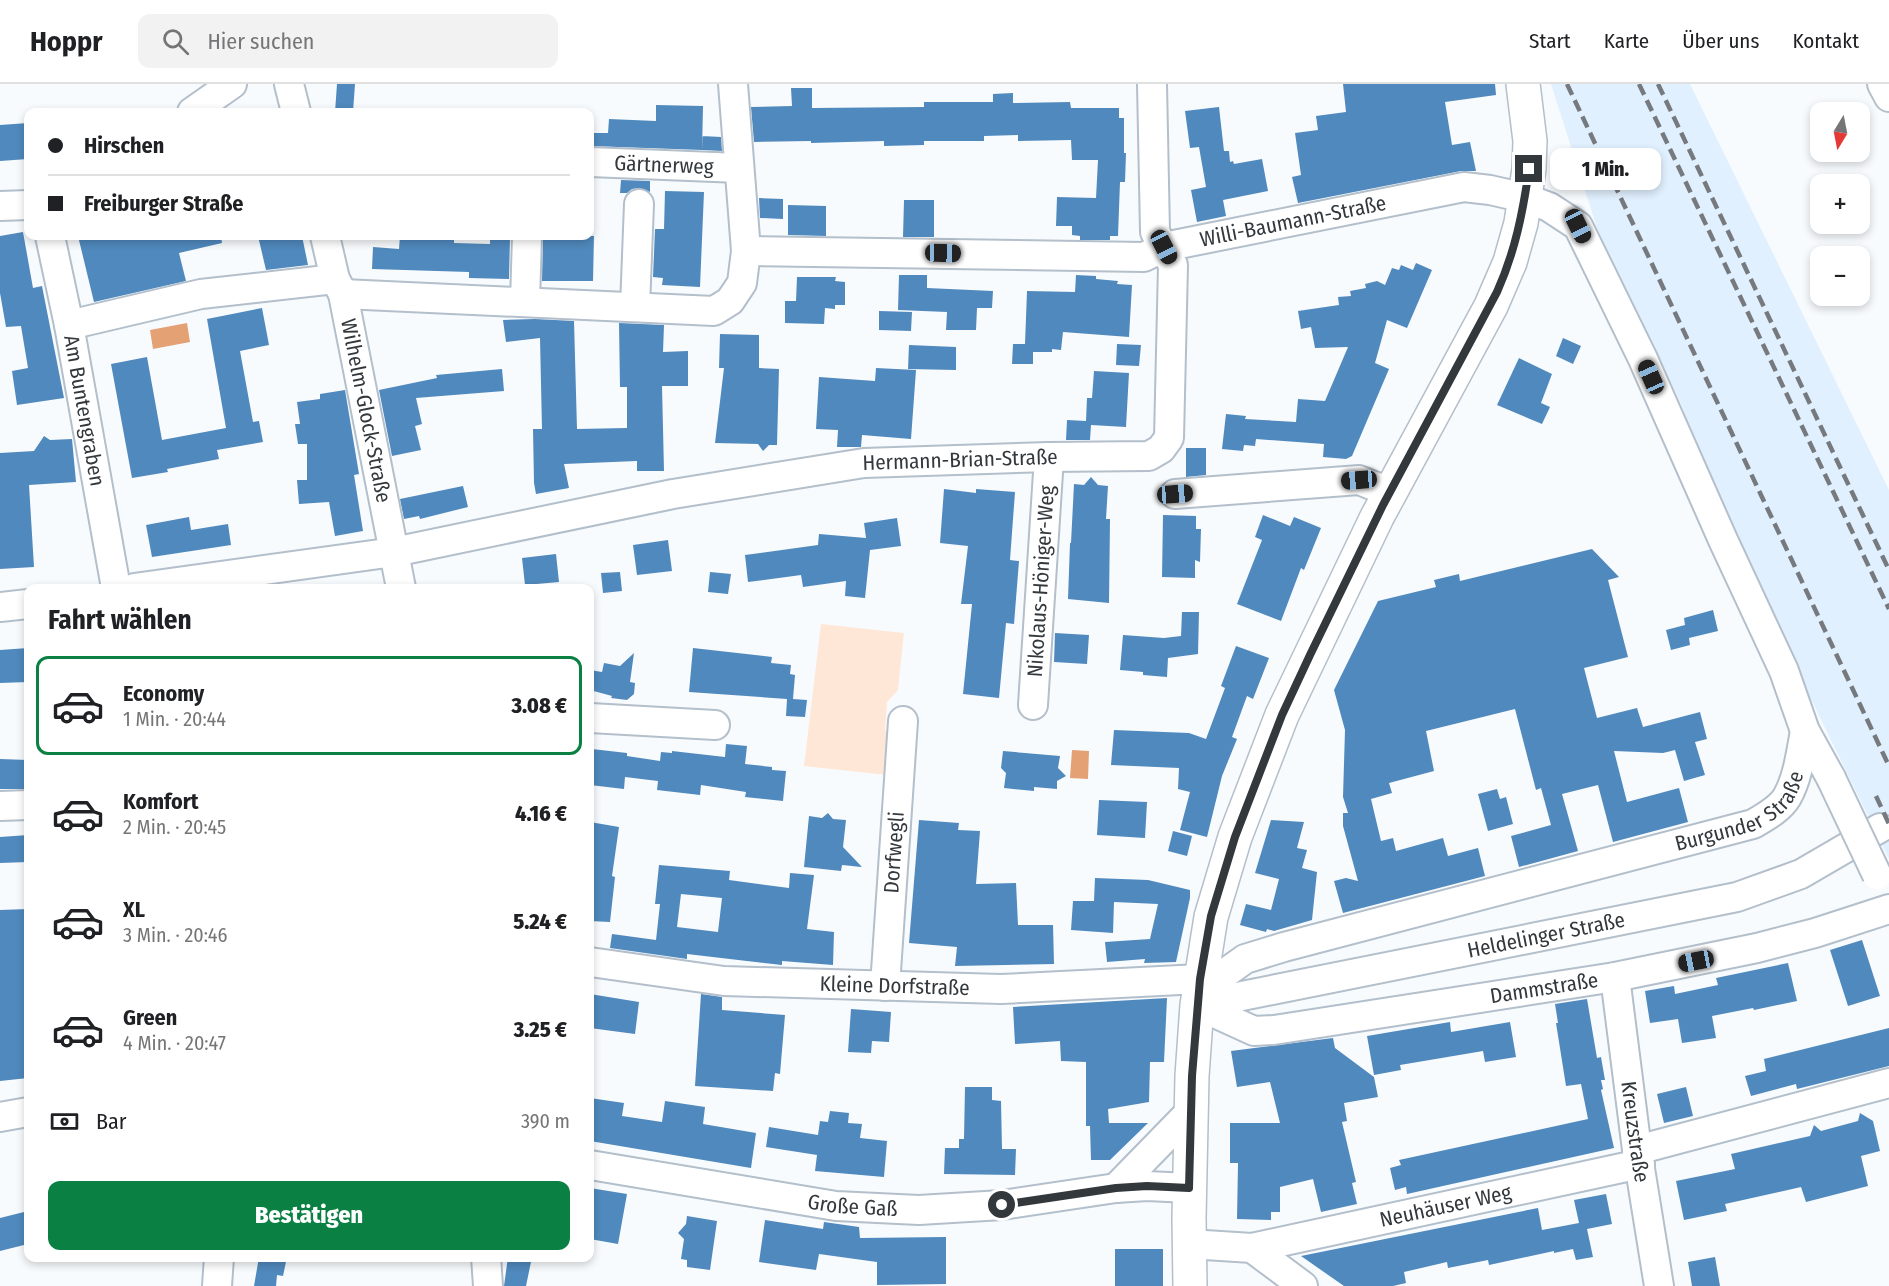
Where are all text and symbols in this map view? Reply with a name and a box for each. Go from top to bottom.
search box [138,14,558,68]
text: Hoppr [30,25,102,58]
icon: search [159,25,192,58]
text: Hier suchen [207,28,314,55]
text: Start [1529,28,1571,54]
text: Karte [1604,28,1649,54]
text: Über uns [1682,28,1759,54]
text: Kontakt [1792,28,1859,54]
north arrow [1810,102,1870,162]
map controls [1810,102,1870,306]
text: Hirschen [84,132,164,159]
callout: 1 Min. [1550,148,1661,190]
street label: Gärtnerweg [614,150,714,180]
route end [1515,155,1542,182]
text: 1 Min. [1582,157,1629,181]
button: + [1810,174,1870,234]
text: Freiburger Straße [84,190,243,217]
street label: Willi-Baumann-Straße [1198,190,1388,253]
car [1562,206,1594,246]
car [1148,227,1180,267]
car [925,244,961,262]
button: − [1810,246,1870,306]
street label: Wilhelm-Glock-Straße [335,316,397,505]
street label: Am Buntengraben [58,333,111,488]
car [1635,357,1667,397]
street label: Hermann-Brian-Straße [862,444,1058,476]
car [1340,470,1378,490]
street label: Nikolaus-Höniger-Weg [1022,484,1060,678]
car [1156,484,1194,504]
text: Fahrt wählen [48,604,192,636]
icon: car [51,679,105,733]
text: Economy [123,680,204,707]
text: 3.08 € [511,692,567,719]
text: 1 Min. · 20:44 [123,707,226,731]
street label: Burgunder Straße [1672,768,1809,857]
icon: car [51,787,105,841]
text: Komfort [123,788,198,815]
text: 4.16 € [515,800,567,827]
street label: Dorfwegli [878,811,910,894]
text: 2 Min. · 20:45 [123,815,226,839]
icon: car [51,895,105,949]
text: XL [123,896,145,923]
street label: Heldelinger Straße [1465,907,1627,964]
text: 5.24 € [513,908,567,935]
text: 3 Min. · 20:46 [123,923,227,947]
car [1677,949,1715,973]
street label: Dammstraße [1488,967,1600,1009]
street label: Kleine Dorfstraße [819,971,970,1001]
icon: car [51,1003,105,1057]
text: Green [123,1004,177,1031]
text: 3.25 € [514,1016,567,1043]
text: 4 Min. · 20:47 [123,1031,226,1055]
street label: Kreuzstraße [1615,1080,1655,1184]
icon: cash [48,1105,81,1138]
text: Bar [96,1108,127,1135]
text: 390 m [521,1109,570,1133]
street label: Neuhäuser Weg [1377,1179,1514,1233]
button: Bestätigen [48,1181,570,1250]
street label: Große Gaß [806,1189,898,1222]
route start [988,1191,1015,1218]

